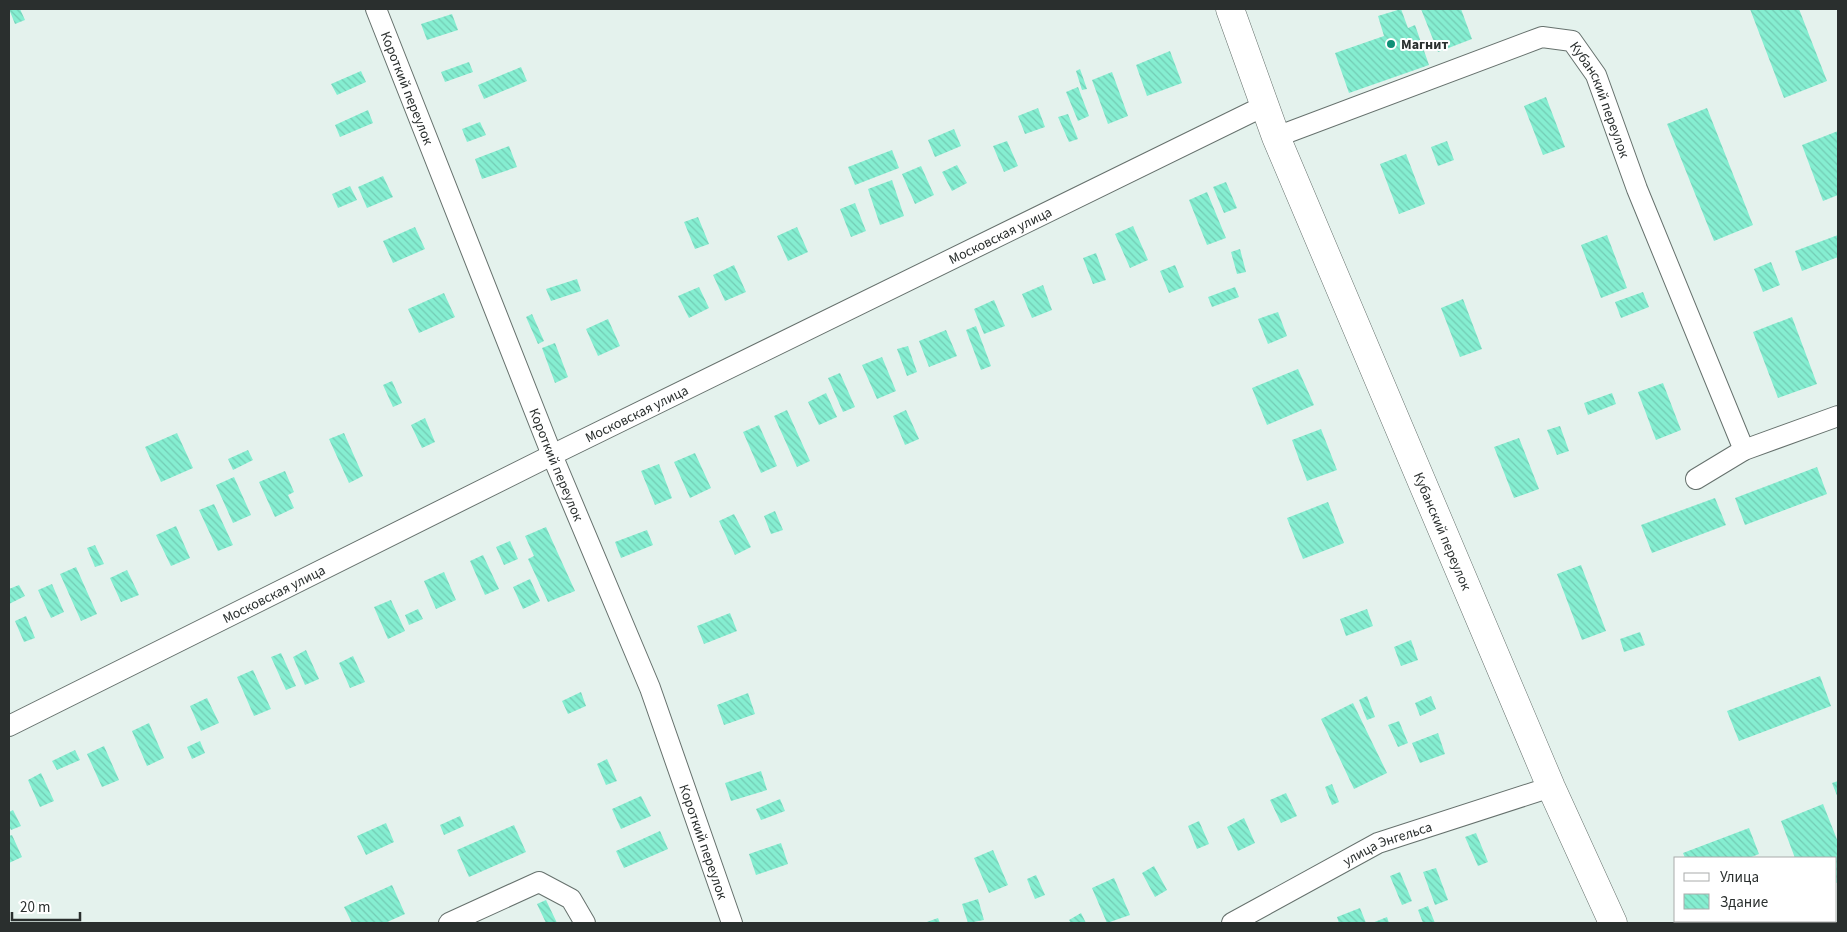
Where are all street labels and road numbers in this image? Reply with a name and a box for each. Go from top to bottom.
street label: Короткий переулок [375,29,438,148]
street label: Кубанский переулок [1564,38,1634,161]
street label: Московская улица [946,202,1056,270]
street label: Московская улица [582,381,692,448]
street label: Короткий переулок [523,405,588,525]
street label: Кубанский переулок [1408,469,1476,594]
street label: Московская улица [219,561,329,629]
street label: Короткий переулок [673,782,732,902]
street label: улица Энгельса [1339,817,1435,871]

